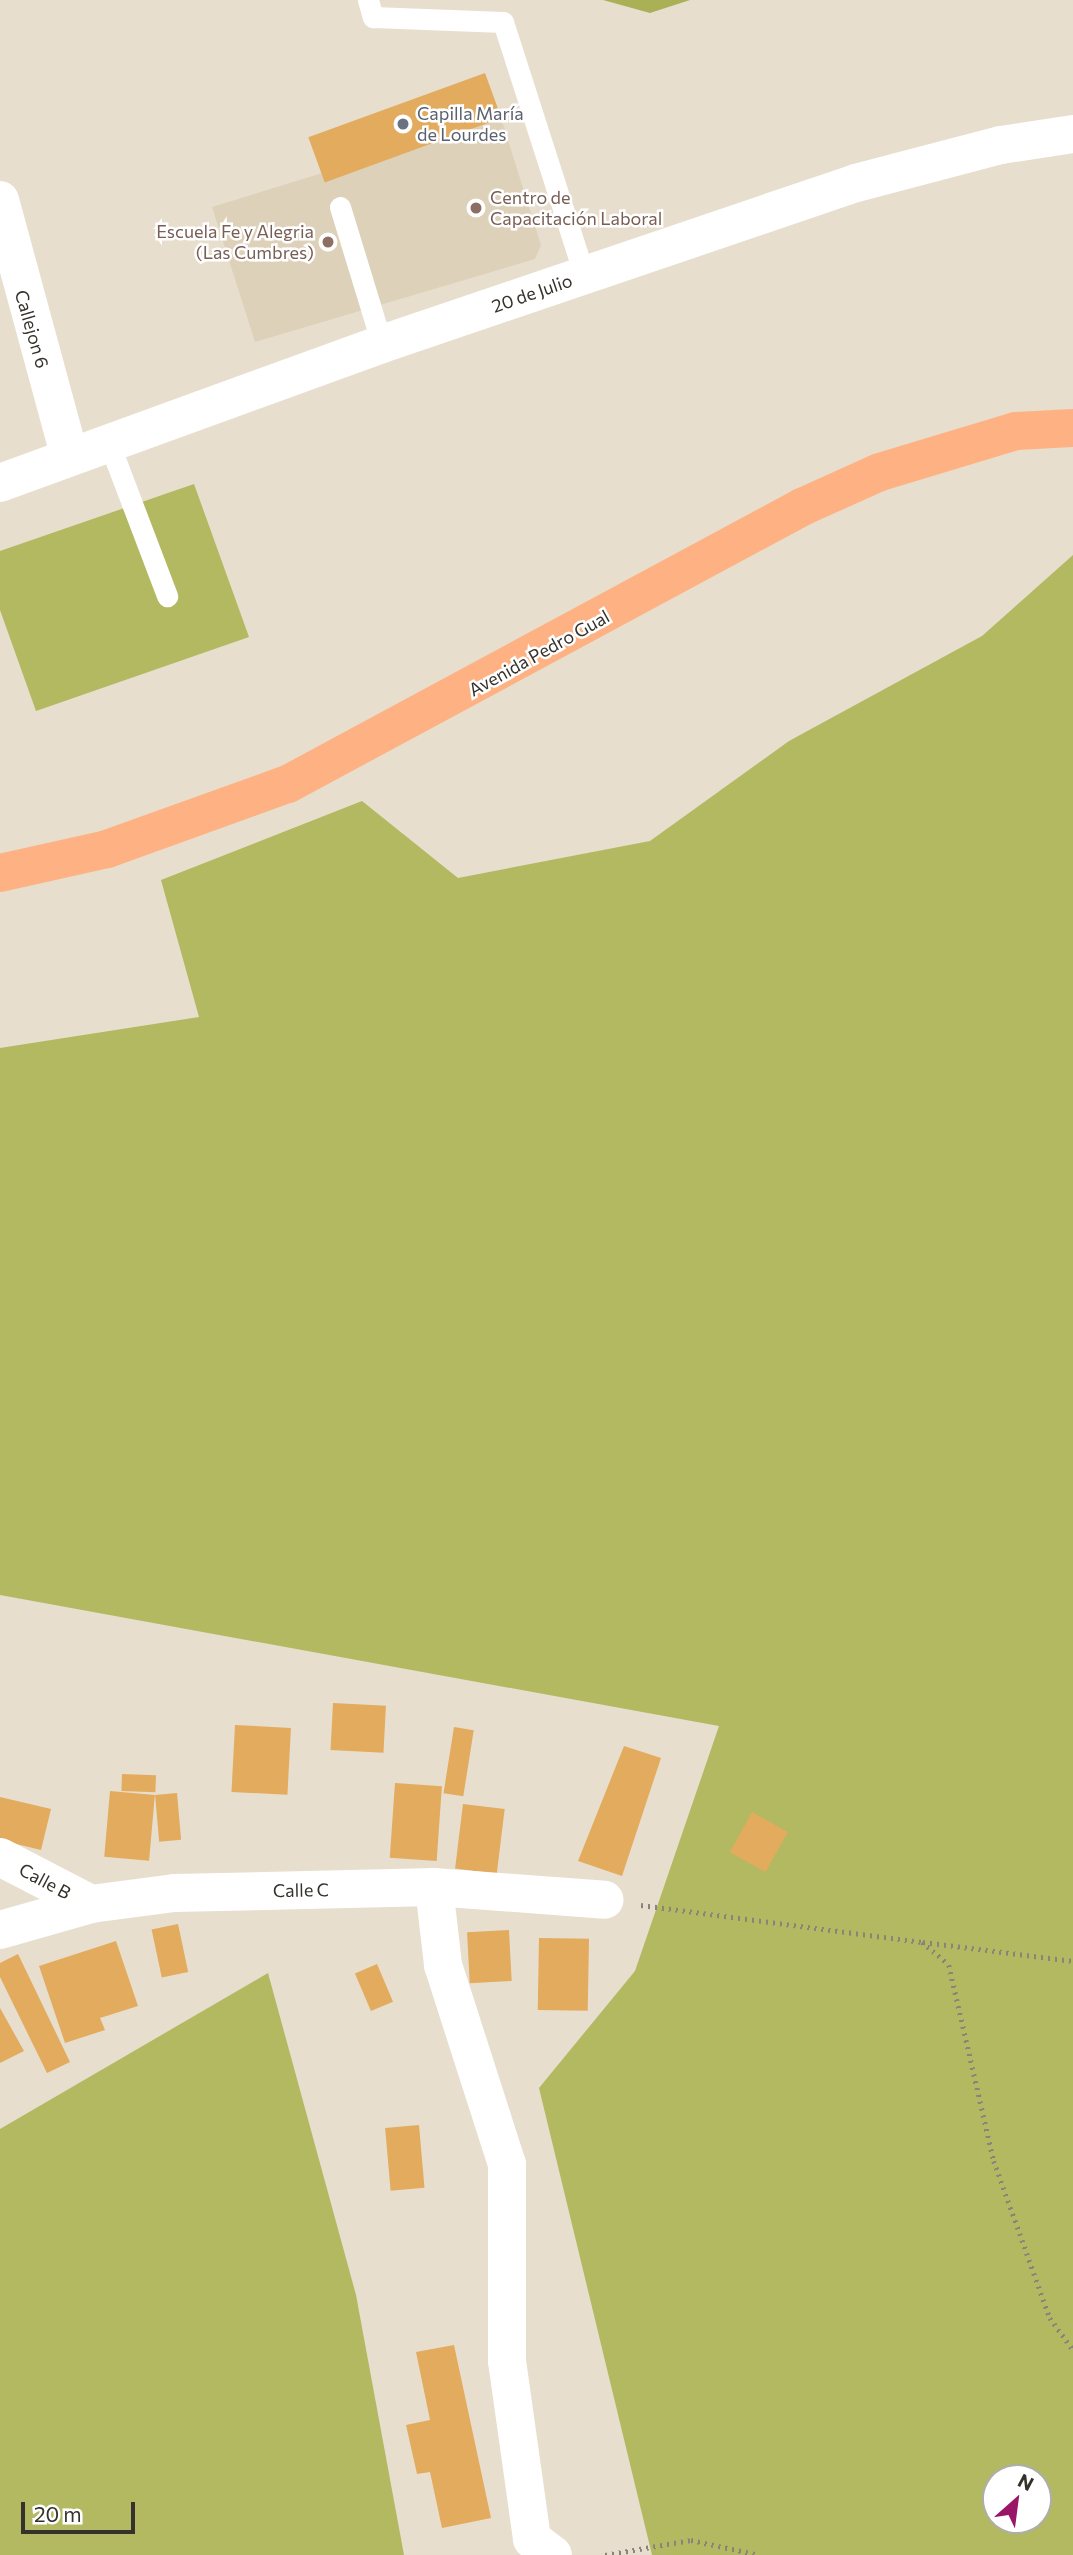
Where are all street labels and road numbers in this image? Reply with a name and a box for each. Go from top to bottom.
street label: 20 de Julio [489,269,575,317]
street label: Callejon 6 [11,287,53,371]
street label: Avenida Pedro Gual [465,605,613,701]
street label: Calle B [15,1858,75,1904]
street label: Calle C [273,1879,329,1901]

